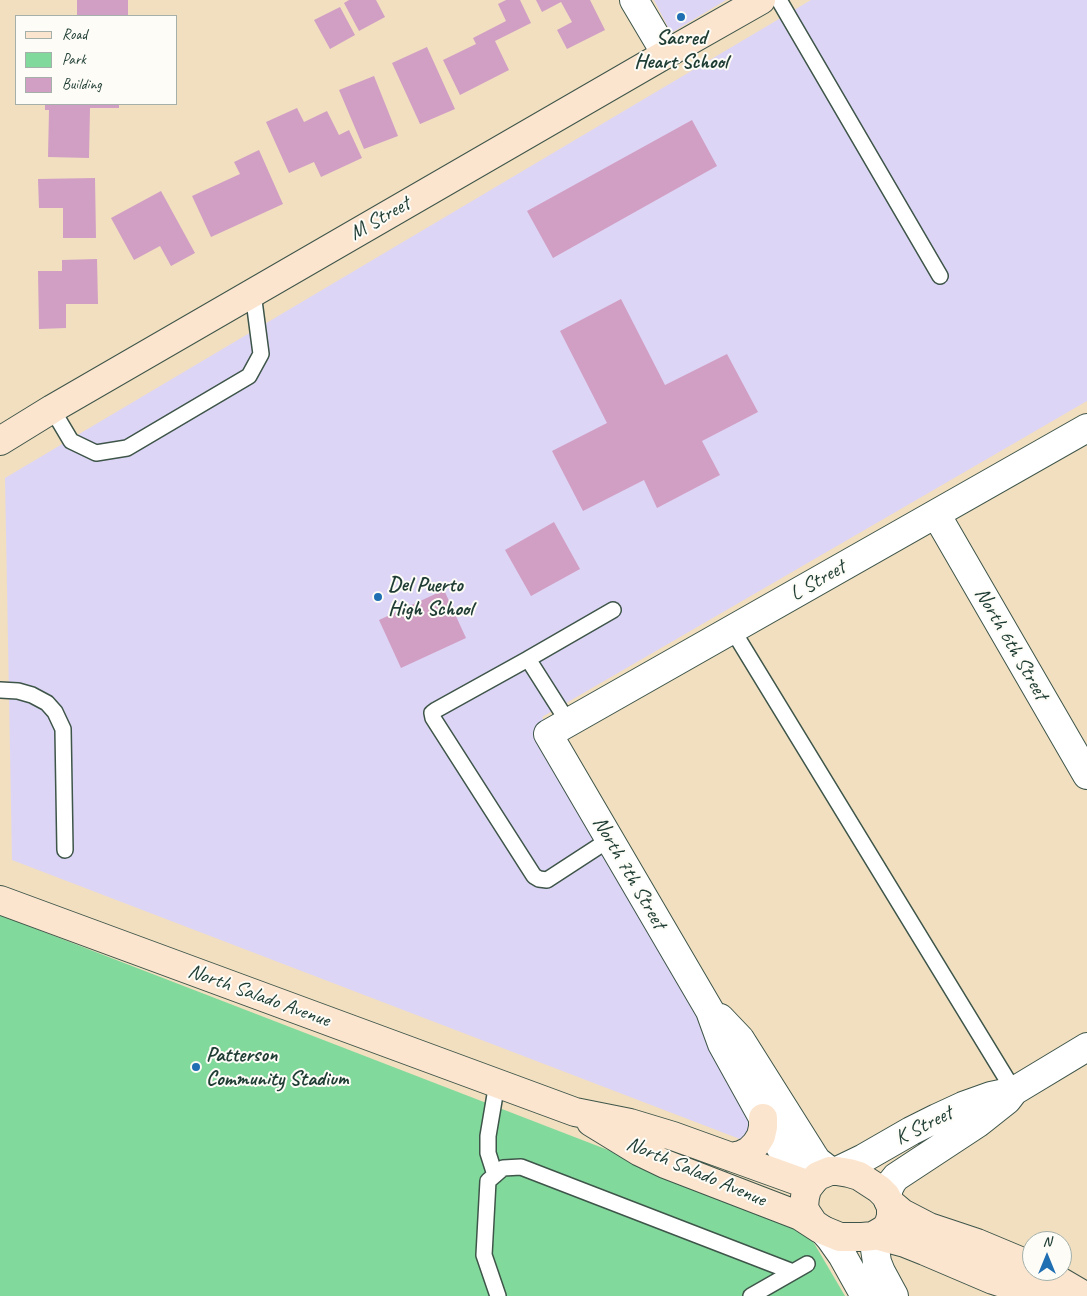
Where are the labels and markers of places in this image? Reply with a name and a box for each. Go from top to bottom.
marker: Sacred Heart School [675,11,687,23]
place label: Sacred Heart School [634,25,728,75]
place label: Del Puerto High School [388,572,473,622]
marker: Del Puerto High School [372,591,384,603]
place label: Patterson Community Stadium [206,1042,349,1092]
marker: Patterson Community Stadium [190,1061,202,1073]

